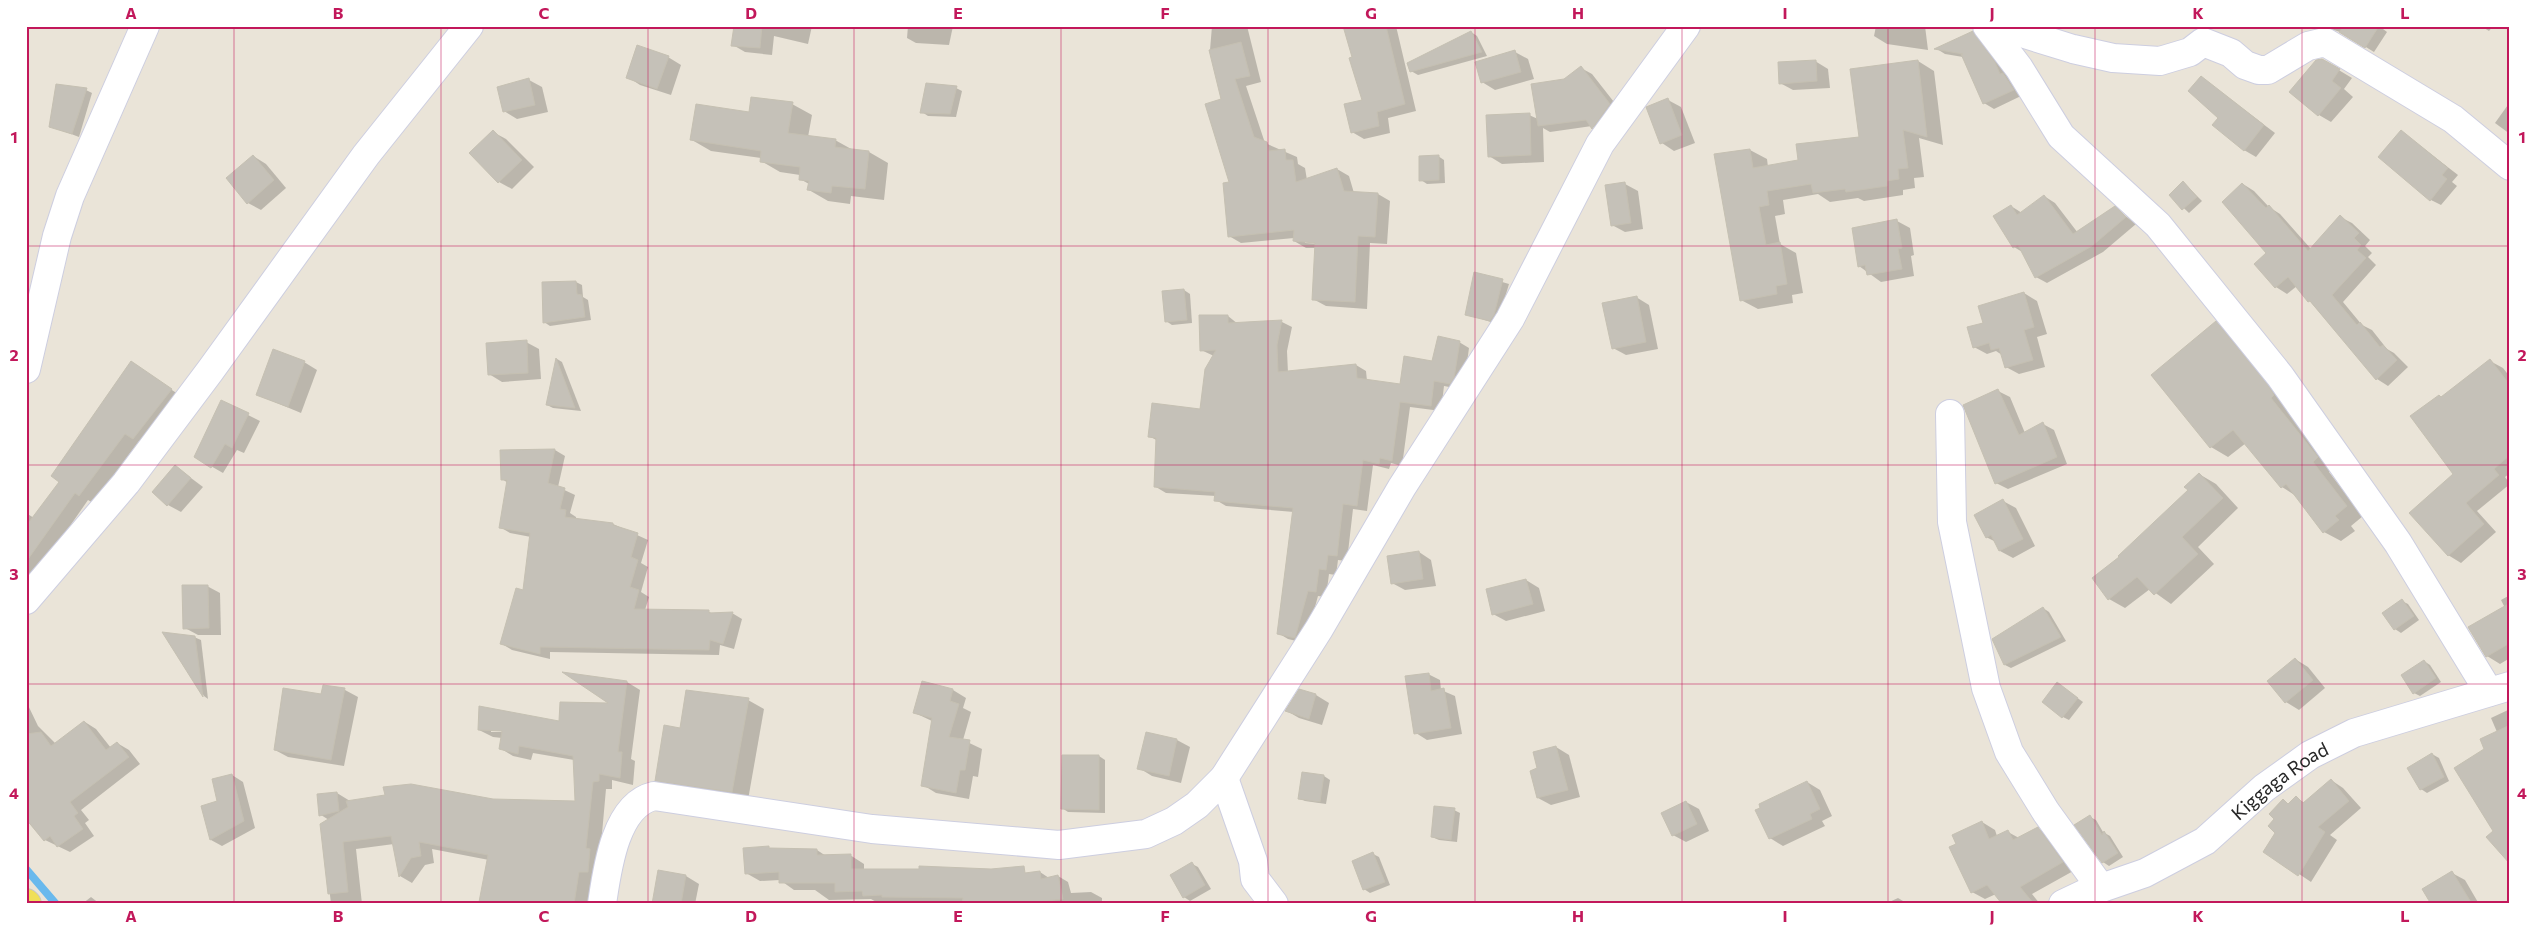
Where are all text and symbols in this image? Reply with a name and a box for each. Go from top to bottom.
text: A [125,3,137,22]
text: B [333,3,344,22]
text: C [539,3,550,22]
text: D [745,3,757,22]
text: E [953,3,963,22]
text: F [1160,3,1170,22]
text: G [1365,3,1377,22]
text: H [1572,3,1584,22]
text: I [1782,3,1788,22]
text: J [1989,3,1995,22]
text: K [2192,3,2204,22]
text: L [2400,3,2410,22]
text: 1 [10,127,18,146]
text: 1 [2518,127,2526,146]
text: 2 [9,345,19,364]
text: 2 [2517,345,2527,364]
text: 3 [9,564,19,583]
text: 3 [2517,564,2527,583]
street label: Kiggaga Road [2226,736,2332,824]
text: 4 [9,783,19,802]
text: 4 [2517,783,2527,802]
text: A [125,906,137,925]
text: B [333,906,344,925]
text: C [539,906,550,925]
text: D [745,906,757,925]
text: E [953,906,963,925]
text: F [1160,906,1170,925]
text: G [1365,906,1377,925]
text: H [1572,906,1584,925]
text: I [1782,906,1788,925]
text: J [1989,906,1995,925]
text: K [2192,906,2204,925]
text: L [2400,906,2410,925]

